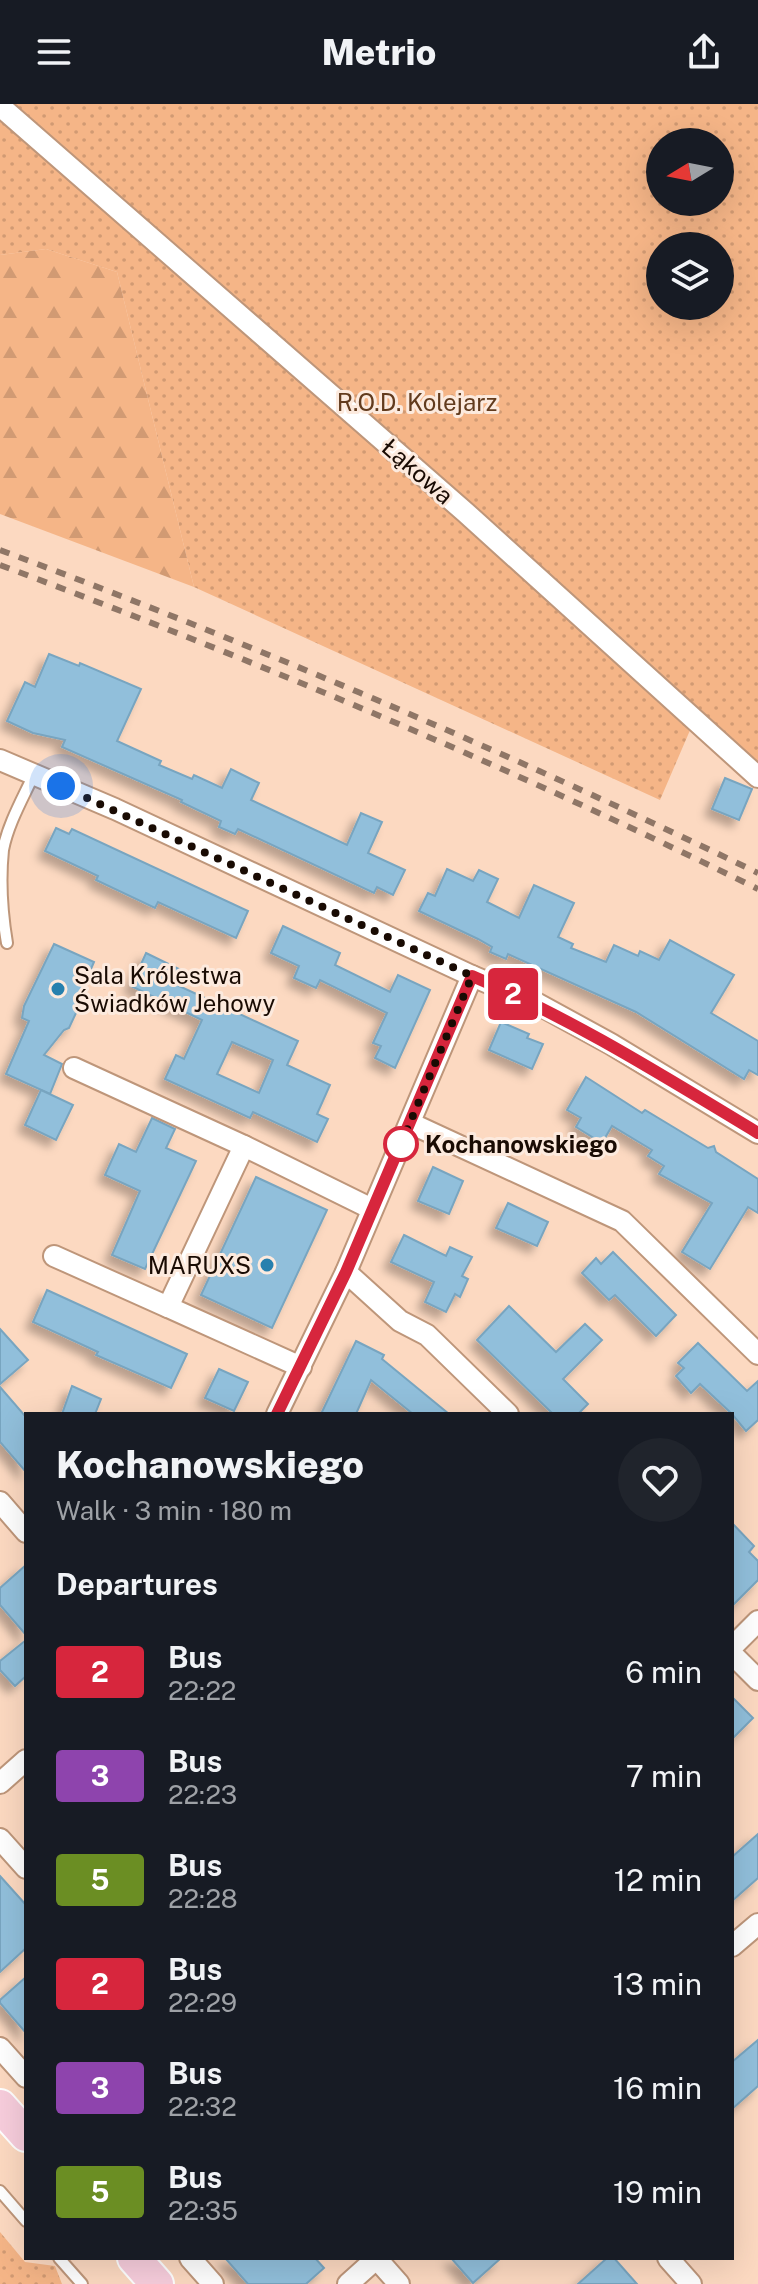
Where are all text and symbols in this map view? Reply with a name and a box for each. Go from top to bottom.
icon: menu [32,30,76,74]
icon: share [682,30,726,74]
text: Metrio [322,31,436,73]
north arrow [646,128,734,216]
map controls [646,128,734,320]
button: layers [646,232,734,320]
park label: R.O.D. Kolejarz [337,388,497,416]
street label: Łąkowa [377,433,459,509]
your location [41,766,81,806]
place label: Sala Królestwa Świadków Jehowy [74,961,276,1017]
line badge: 2 [487,968,539,1020]
text: 2 [504,977,522,1010]
marker: Sala Królestwa Świadków Jehowy [49,980,67,998]
marker: Kochanowskiego [384,1127,418,1161]
place label: Kochanowskiego [425,1130,618,1158]
place label: MARUXS [148,1251,251,1279]
marker: MARUXS [258,1256,276,1274]
button: heart [618,1438,702,1522]
text: Kochanowskiego [56,1442,364,1487]
text: Walk · 3 min · 180 m [56,1495,292,1526]
text: Departures [56,1566,218,1602]
text: Bus [168,1639,222,1675]
text: 6 min [625,1654,702,1690]
text: 2 [91,1655,109,1688]
text: 22:22 [168,1675,236,1706]
text: Bus [168,1743,222,1779]
text: 7 min [626,1758,702,1794]
text: 3 [91,1759,109,1792]
text: 22:23 [168,1779,237,1810]
text: Bus [168,1847,222,1883]
text: 12 min [614,1862,702,1898]
text: 5 [91,1863,109,1896]
text: 22:28 [168,1883,238,1914]
text: Bus [168,1951,222,1987]
text: 13 min [613,1966,702,2002]
text: 2 [91,1967,109,2000]
text: 22:29 [168,1987,237,2018]
text: Bus [168,2055,222,2091]
text: 16 min [613,2070,702,2106]
text: 3 [91,2071,109,2104]
text: 22:32 [168,2091,237,2122]
text: Bus [168,2159,222,2195]
text: 19 min [613,2174,702,2210]
text: 5 [91,2175,109,2208]
text: 22:35 [168,2195,238,2226]

